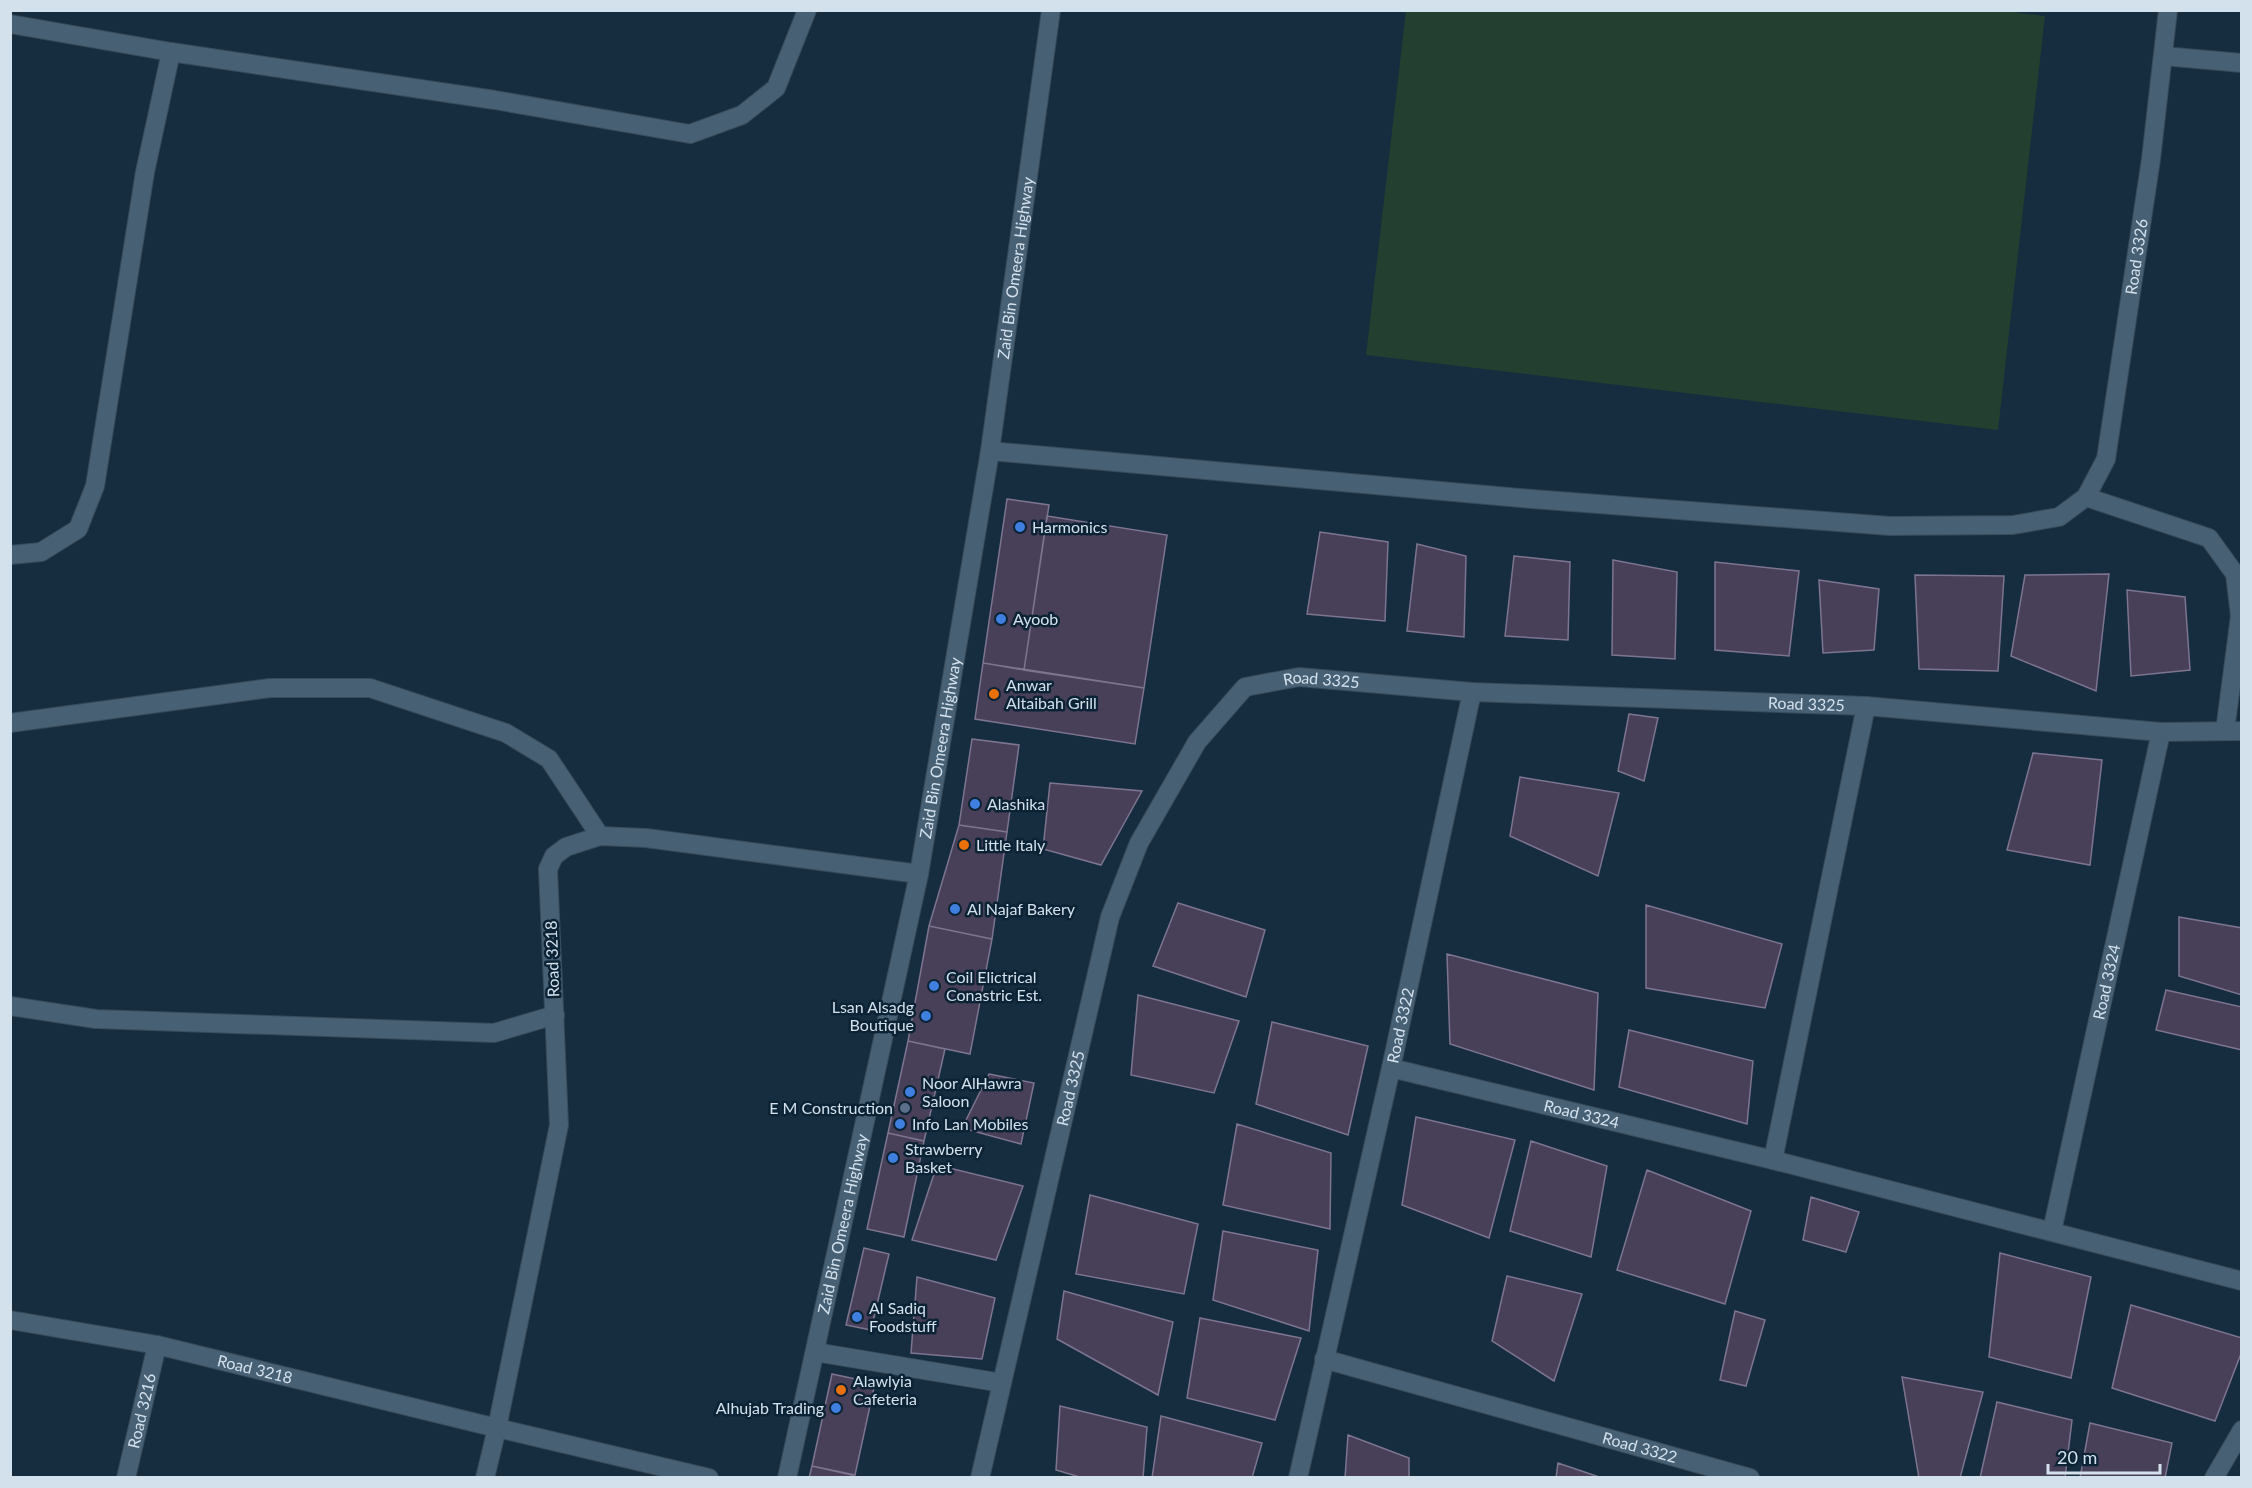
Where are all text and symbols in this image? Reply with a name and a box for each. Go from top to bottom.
street label: Zaid Bin Omeera Highway [993,175,1037,360]
street label: Road 3326 [2121,217,2151,296]
place label: Harmonics [1032,517,1107,536]
marker: Harmonics [1013,520,1027,534]
place label: Ayoob [1013,609,1058,628]
marker: Ayoob [994,612,1008,626]
street label: Zaid Bin Omeera Highway [915,655,964,840]
street label: Road 3325 [1281,667,1360,691]
place label: Anwar Altaibah Grill [1006,675,1097,712]
marker: Anwar Altaibah Grill [987,687,1001,701]
street label: Road 3325 [1768,693,1845,714]
place label: Alashika [987,794,1045,813]
marker: Alashika [968,797,982,811]
place label: Little Italy [976,835,1046,854]
marker: Little Italy [957,838,971,852]
place label: Al Najaf Bakery [967,899,1076,918]
marker: Al Najaf Bakery [948,902,962,916]
street label: Road 3218 [541,920,562,998]
street label: Road 3324 [2088,942,2123,1021]
place label: Coil Elictrical Conastric Est. [946,967,1042,1004]
marker: Coil Elictrical Conastric Est. [927,979,941,993]
street label: Road 3322 [1382,986,1417,1065]
place label: Lsan Alsadg Boutique [832,997,914,1034]
marker: Lsan Alsadg Boutique [919,1009,933,1023]
street label: Road 3325 [1052,1049,1088,1128]
place label: Noor AlHawra Saloon [922,1073,1022,1110]
marker: Noor AlHawra Saloon [903,1085,917,1099]
street label: Road 3324 [1542,1095,1621,1132]
place label: E M Construction [769,1098,893,1117]
marker: E M Construction [898,1101,912,1115]
place label: Info Lan Mobiles [912,1114,1029,1133]
marker: Info Lan Mobiles [893,1117,907,1131]
street label: Zaid Bin Omeera Highway [813,1131,871,1316]
place label: Strawberry Basket [905,1139,983,1176]
marker: Strawberry Basket [886,1151,900,1165]
place label: Al Sadiq Foodstuff [869,1298,937,1335]
marker: Al Sadiq Foodstuff [850,1310,864,1324]
street label: Road 3218 [216,1350,295,1387]
street label: Road 3216 [123,1371,159,1450]
place label: Alawlyia Cafeteria [853,1371,917,1408]
marker: Alawlyia Cafeteria [834,1383,848,1397]
place label: Alhujab Trading [716,1398,824,1417]
marker: Alhujab Trading [829,1401,843,1415]
street label: Road 3322 [1601,1427,1680,1466]
scale bar [2048,1437,2160,1475]
text: 20 m [2057,1446,2097,1468]

